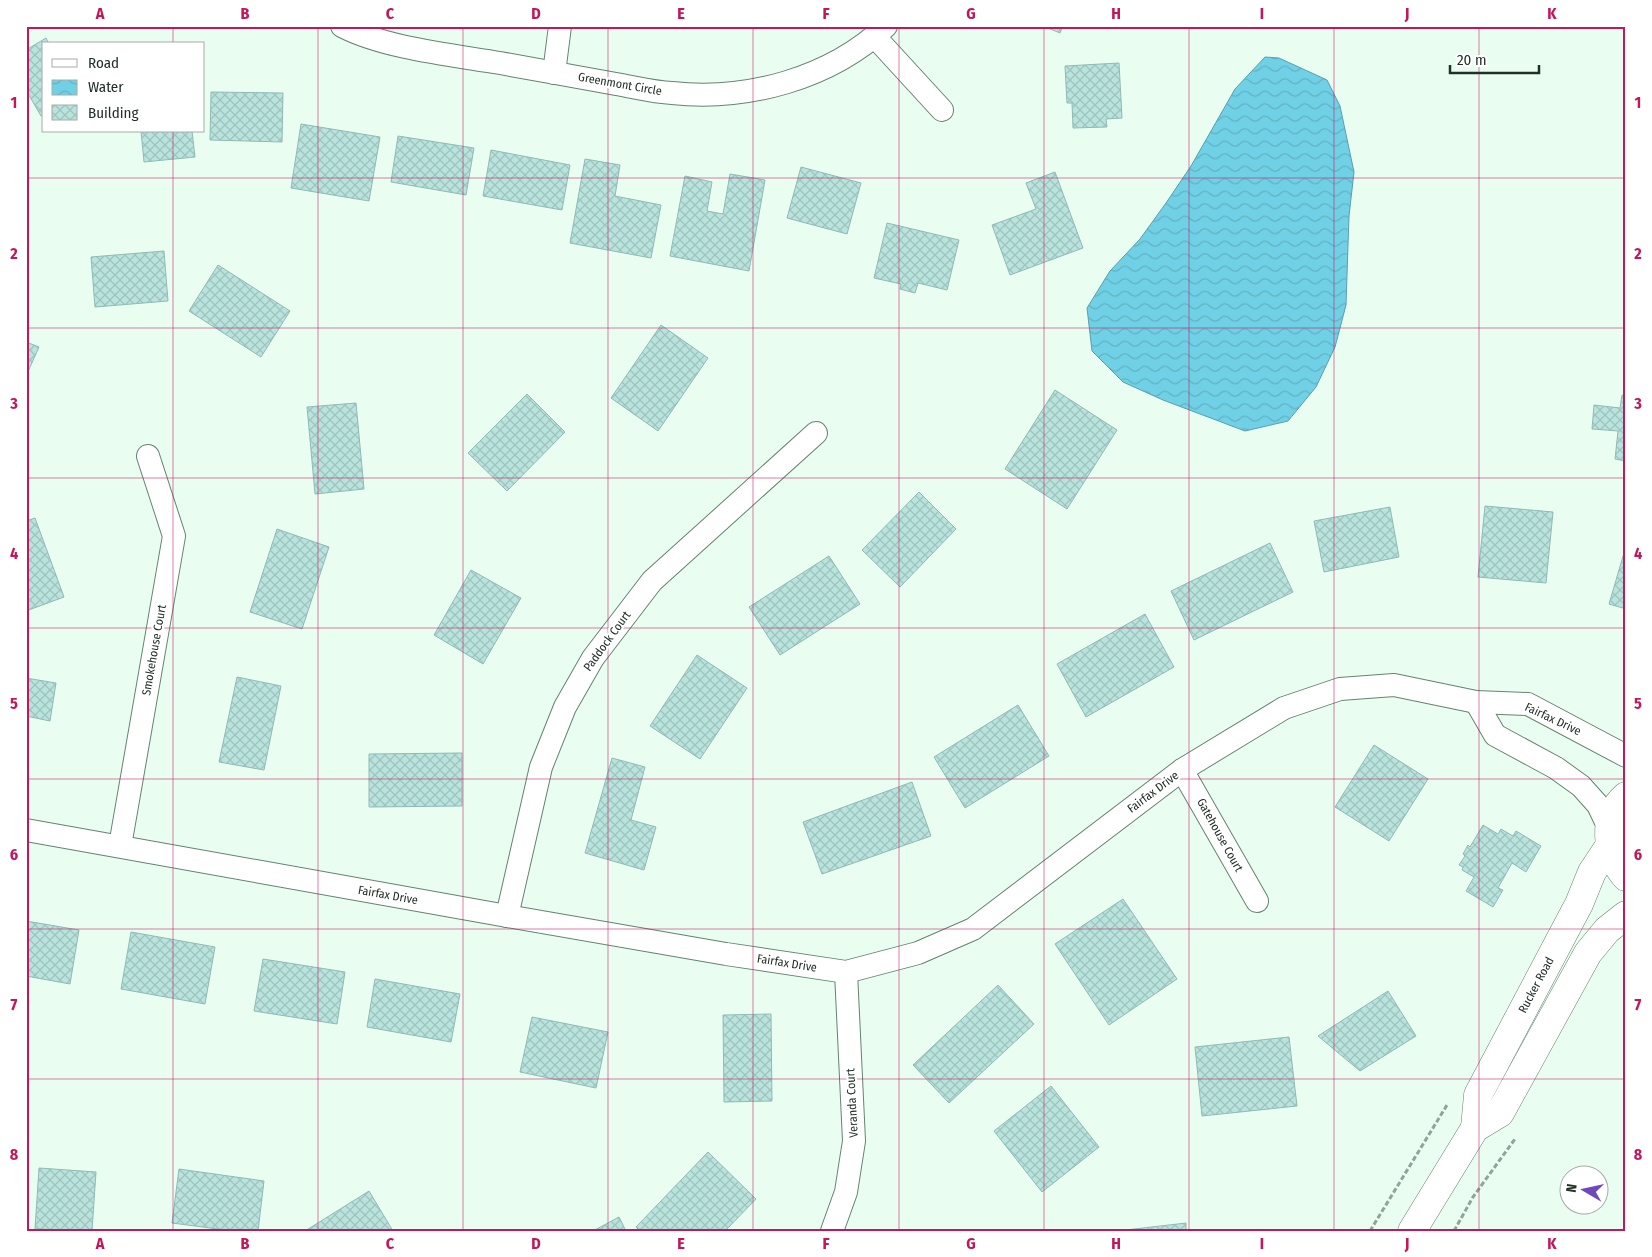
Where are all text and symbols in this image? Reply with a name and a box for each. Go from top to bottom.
text: A [95,4,105,23]
text: B [241,4,250,23]
text: C [386,4,395,23]
text: D [531,4,541,23]
text: E [677,4,685,23]
text: F [822,4,830,23]
text: G [966,4,976,23]
text: H [1111,4,1121,23]
text: I [1260,4,1264,23]
text: J [1404,4,1409,23]
text: K [1547,4,1557,23]
legend [42,42,205,132]
scale bar [1450,42,1538,74]
text: 20 m [1457,51,1487,69]
text: Road [88,54,119,72]
street label: Greenmont Circle [577,70,663,98]
text: Water [88,78,124,96]
text: 1 [11,93,17,112]
text: 1 [1635,93,1641,112]
text: Building [88,104,139,122]
text: 2 [9,244,18,263]
text: 2 [1633,244,1642,263]
text: 3 [9,394,18,413]
text: 3 [1633,394,1642,413]
text: 4 [10,544,18,563]
text: 4 [1634,544,1642,563]
street label: Smokehouse Court [139,603,169,697]
street label: Paddock Court [581,608,634,674]
text: 5 [10,694,18,713]
text: 5 [1634,694,1642,713]
street label: Fairfax Drive [1523,700,1583,738]
street label: Fairfax Drive [1125,768,1181,816]
street label: Gatehouse Court [1194,796,1246,874]
text: 6 [10,845,18,864]
text: 6 [1634,845,1642,864]
street label: Fairfax Drive [357,883,419,907]
street label: Fairfax Drive [756,951,818,975]
street label: Rucker Road [1515,955,1557,1015]
text: 7 [11,995,18,1014]
text: 7 [1635,995,1642,1014]
street label: Veranda Court [843,1068,861,1138]
text: 8 [10,1145,19,1164]
text: 8 [1634,1145,1643,1164]
north arrow [1560,1164,1610,1214]
text: N [1563,1183,1581,1194]
text: A [95,1234,105,1253]
text: B [241,1234,250,1253]
text: C [386,1234,395,1253]
text: D [531,1234,541,1253]
text: E [677,1234,685,1253]
text: F [822,1234,830,1253]
text: G [966,1234,976,1253]
text: H [1111,1234,1121,1253]
text: I [1260,1234,1264,1253]
text: J [1404,1234,1409,1253]
text: K [1547,1234,1557,1253]

